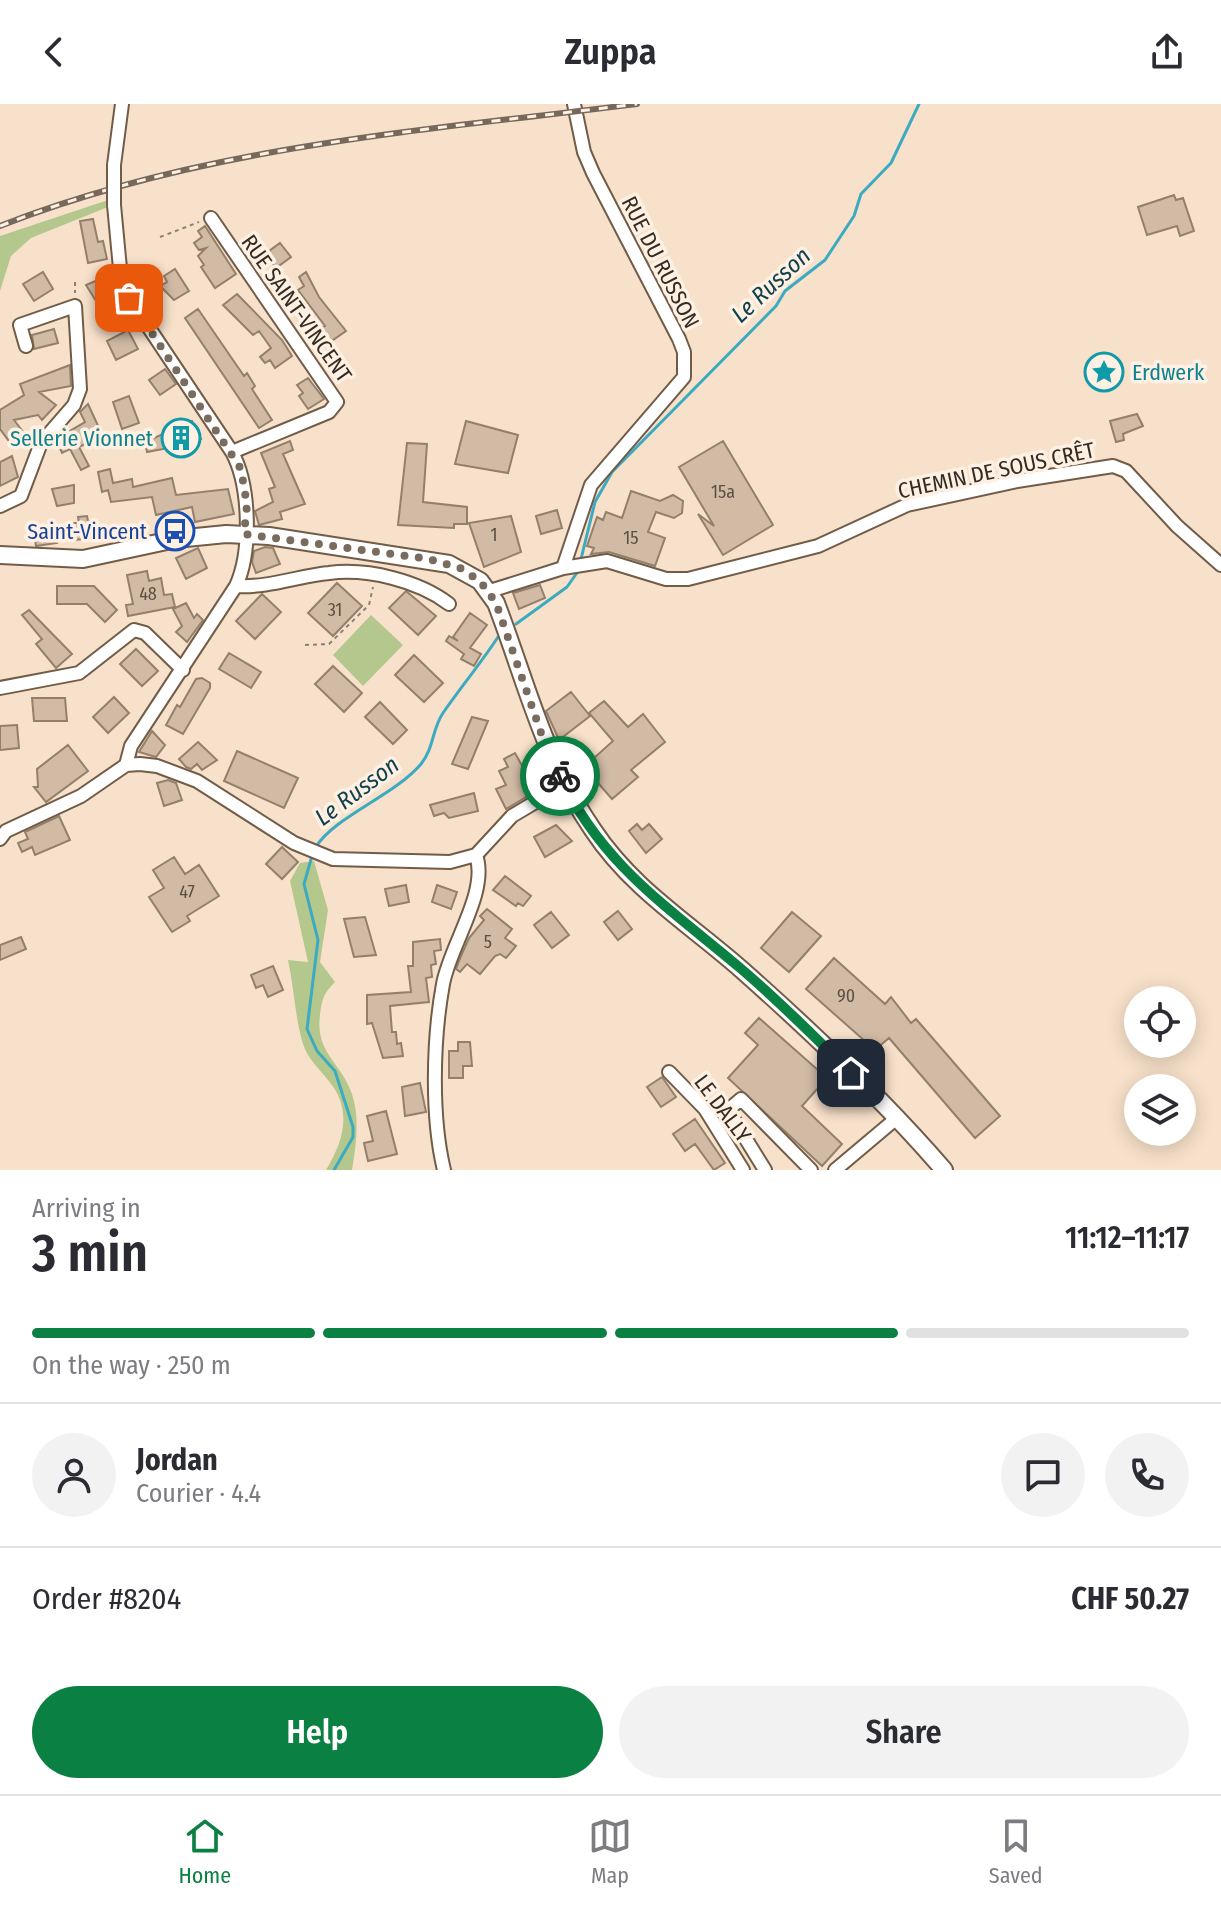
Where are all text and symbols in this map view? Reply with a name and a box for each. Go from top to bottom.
icon: back [32,30,76,74]
text: Zuppa [564,30,657,74]
icon: share [1145,30,1189,74]
street label: RUE DU RUSSON [616,192,705,333]
street label: RUE SAINT-VINCENT [236,229,358,388]
water label: Le Russon [726,241,816,329]
pin [95,264,163,332]
icon: bag [107,276,151,320]
place icon: Erdwerk [1083,351,1125,393]
place label: Erdwerk [1132,359,1205,386]
building icon: Sellerie Vionnet [160,417,202,459]
place label: Sellerie Vionnet [10,425,154,452]
street label: CHEMIN DE SOUS CRÊT [895,436,1098,505]
house number: 15a [711,481,735,503]
bus stop icon: Saint-Vincent [154,510,196,552]
place label: Saint-Vincent [27,518,148,545]
house number: 1 [490,524,498,546]
house number: 15 [623,527,639,549]
house number: 48 [139,583,157,605]
house number: 31 [328,599,342,621]
courier [520,736,600,816]
water label: Le Russon [310,750,404,832]
icon: bike [538,754,582,798]
house number: 47 [179,881,195,903]
house number: 5 [484,931,492,953]
house number: 90 [837,985,855,1007]
map controls [1124,986,1196,1146]
button: locate [1124,986,1196,1058]
pin [817,1039,885,1107]
icon: home [829,1051,873,1095]
street label: LE DALLY [688,1069,757,1148]
button: layers [1124,1074,1196,1146]
text: Arriving in [32,1193,141,1224]
text: 11:12–11:17 [1065,1220,1189,1256]
text: 3 min [32,1222,148,1285]
text: On the way · 250 m [32,1350,231,1381]
button: person [32,1433,116,1517]
button: chat [1001,1433,1085,1517]
button: phone [1105,1433,1189,1517]
text: Jordan [136,1442,218,1478]
text: Courier · 4.4 [136,1478,261,1509]
text: Order #8204 [32,1581,181,1617]
text: CHF 50.27 [1071,1581,1189,1617]
button: Help [32,1686,603,1778]
button: Share [619,1686,1189,1778]
tab: Home [178,1814,231,1889]
tab: Map [588,1814,632,1889]
tab: Saved [989,1814,1043,1889]

